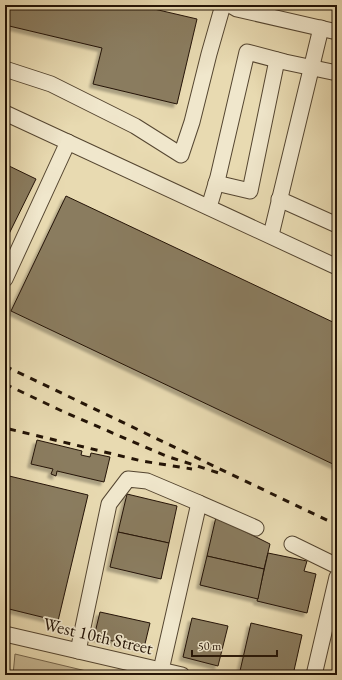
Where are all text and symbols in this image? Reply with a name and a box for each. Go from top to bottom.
street label: West 10th Street [41,612,156,659]
scale bar [192,632,277,658]
text: 50 m [198,638,222,654]

